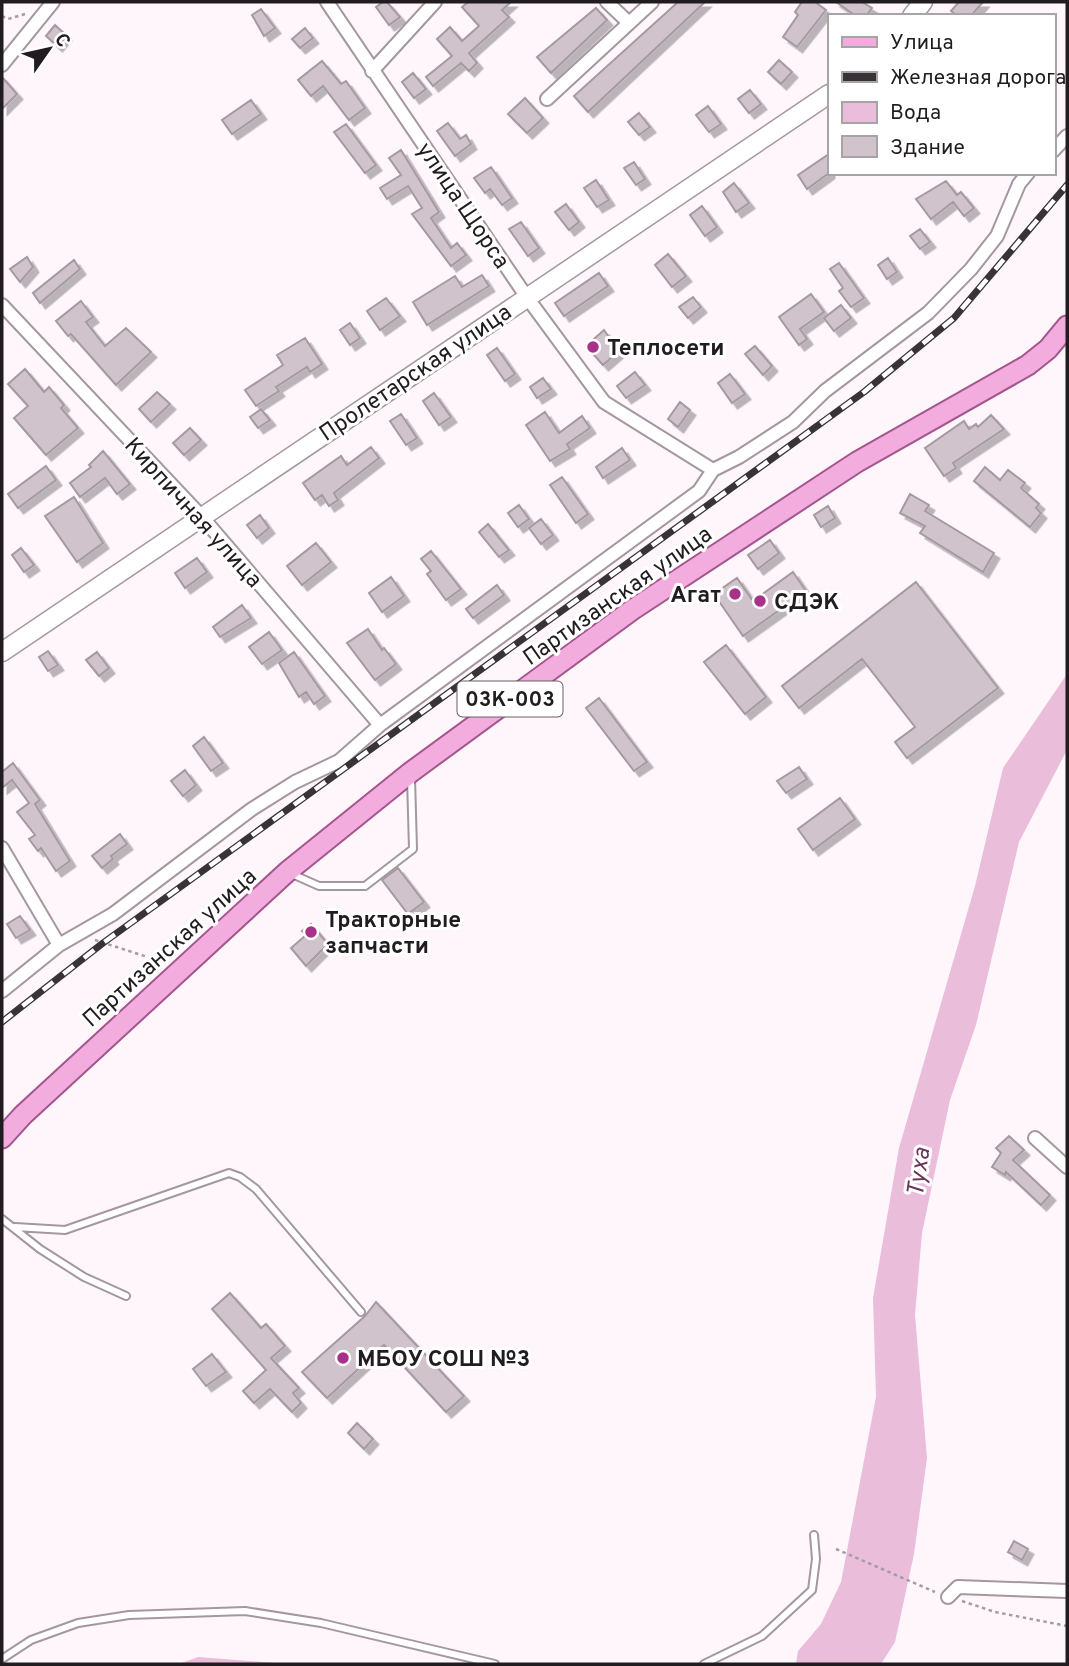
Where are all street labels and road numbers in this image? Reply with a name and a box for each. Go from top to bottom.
street label: улица Щорса [409,138,515,275]
street label: Пролетарская улица [315,299,518,449]
street label: Кирпичная улица [117,432,267,595]
street label: Партизанская улица [518,521,719,673]
road number: 03К-003 [458,682,562,716]
street label: Партизанская улица [78,863,264,1035]

